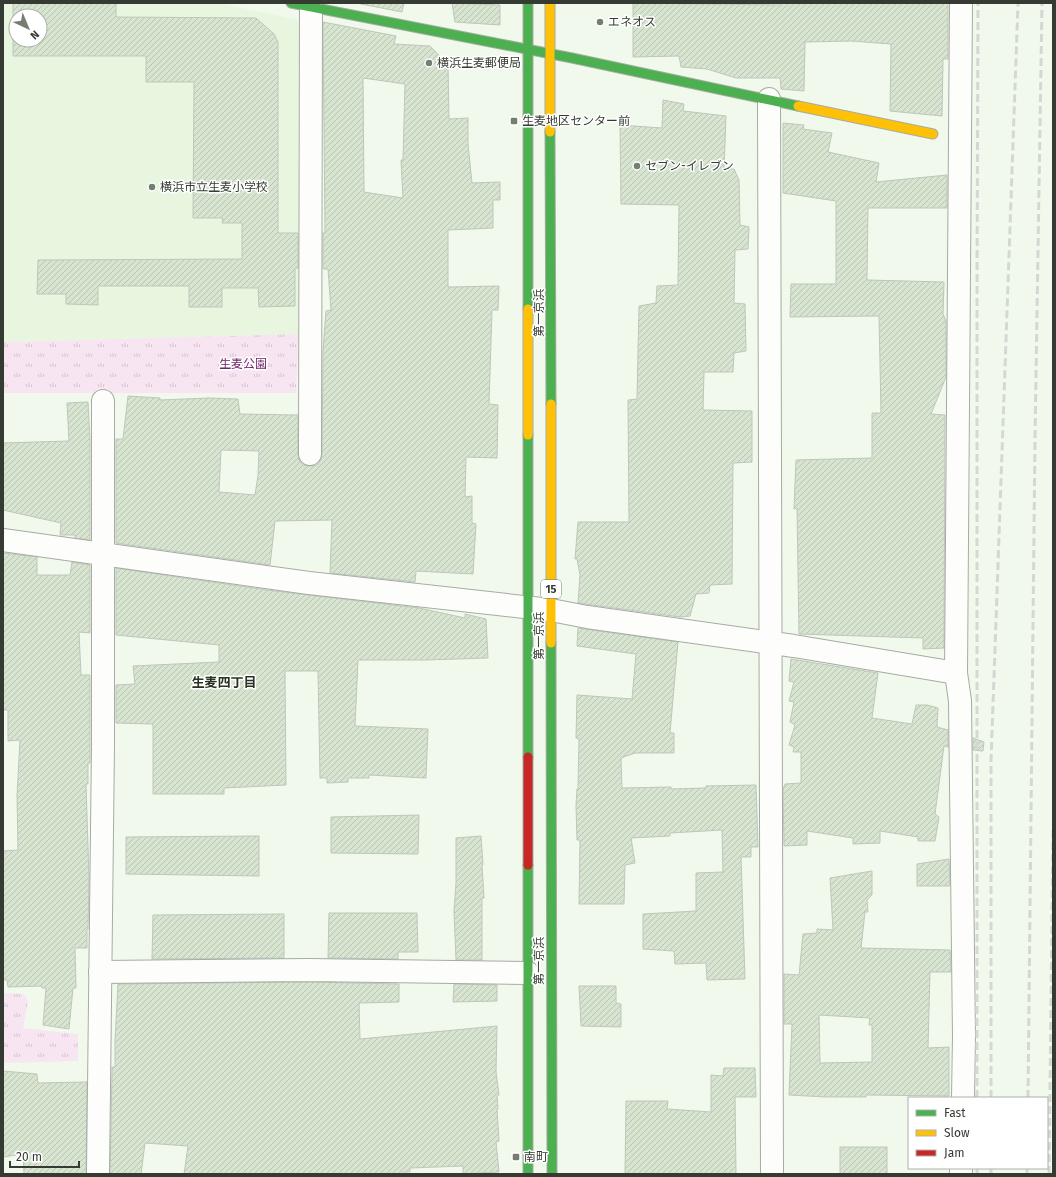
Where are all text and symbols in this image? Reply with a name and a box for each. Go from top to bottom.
north arrow [8,8,48,48]
place label: エネオス [608,15,656,29]
marker: エネオス [595,17,605,27]
text: N [27,28,42,42]
place label: 横浜生麦郵便局 [437,56,521,70]
marker: 横浜生麦郵便局 [424,58,434,68]
place label: 生麦地区センター前 [522,114,630,128]
marker: 生麦地区センター前 [509,116,519,126]
place label: セブン-イレブン [645,159,734,173]
marker: セブン-イレブン [632,161,642,171]
place label: 横浜市立生麦小学校 [160,180,268,194]
marker: 横浜市立生麦小学校 [147,182,157,192]
street label: 第一京浜 [532,289,546,337]
park label: 生麦公園 [219,357,267,371]
road number: 15 [541,580,561,598]
street label: 第一京浜 [532,612,546,660]
district label: 生麦四丁目 [191,675,257,690]
street label: 第一京浜 [532,937,546,985]
legend [908,1097,1048,1169]
text: Fast [944,1106,966,1120]
text: Slow [944,1126,970,1140]
scale bar [10,1143,79,1169]
text: Jam [944,1146,964,1160]
text: 20 m [16,1150,42,1164]
place label: 南町 [524,1150,548,1164]
marker: 南町 [511,1152,521,1162]

